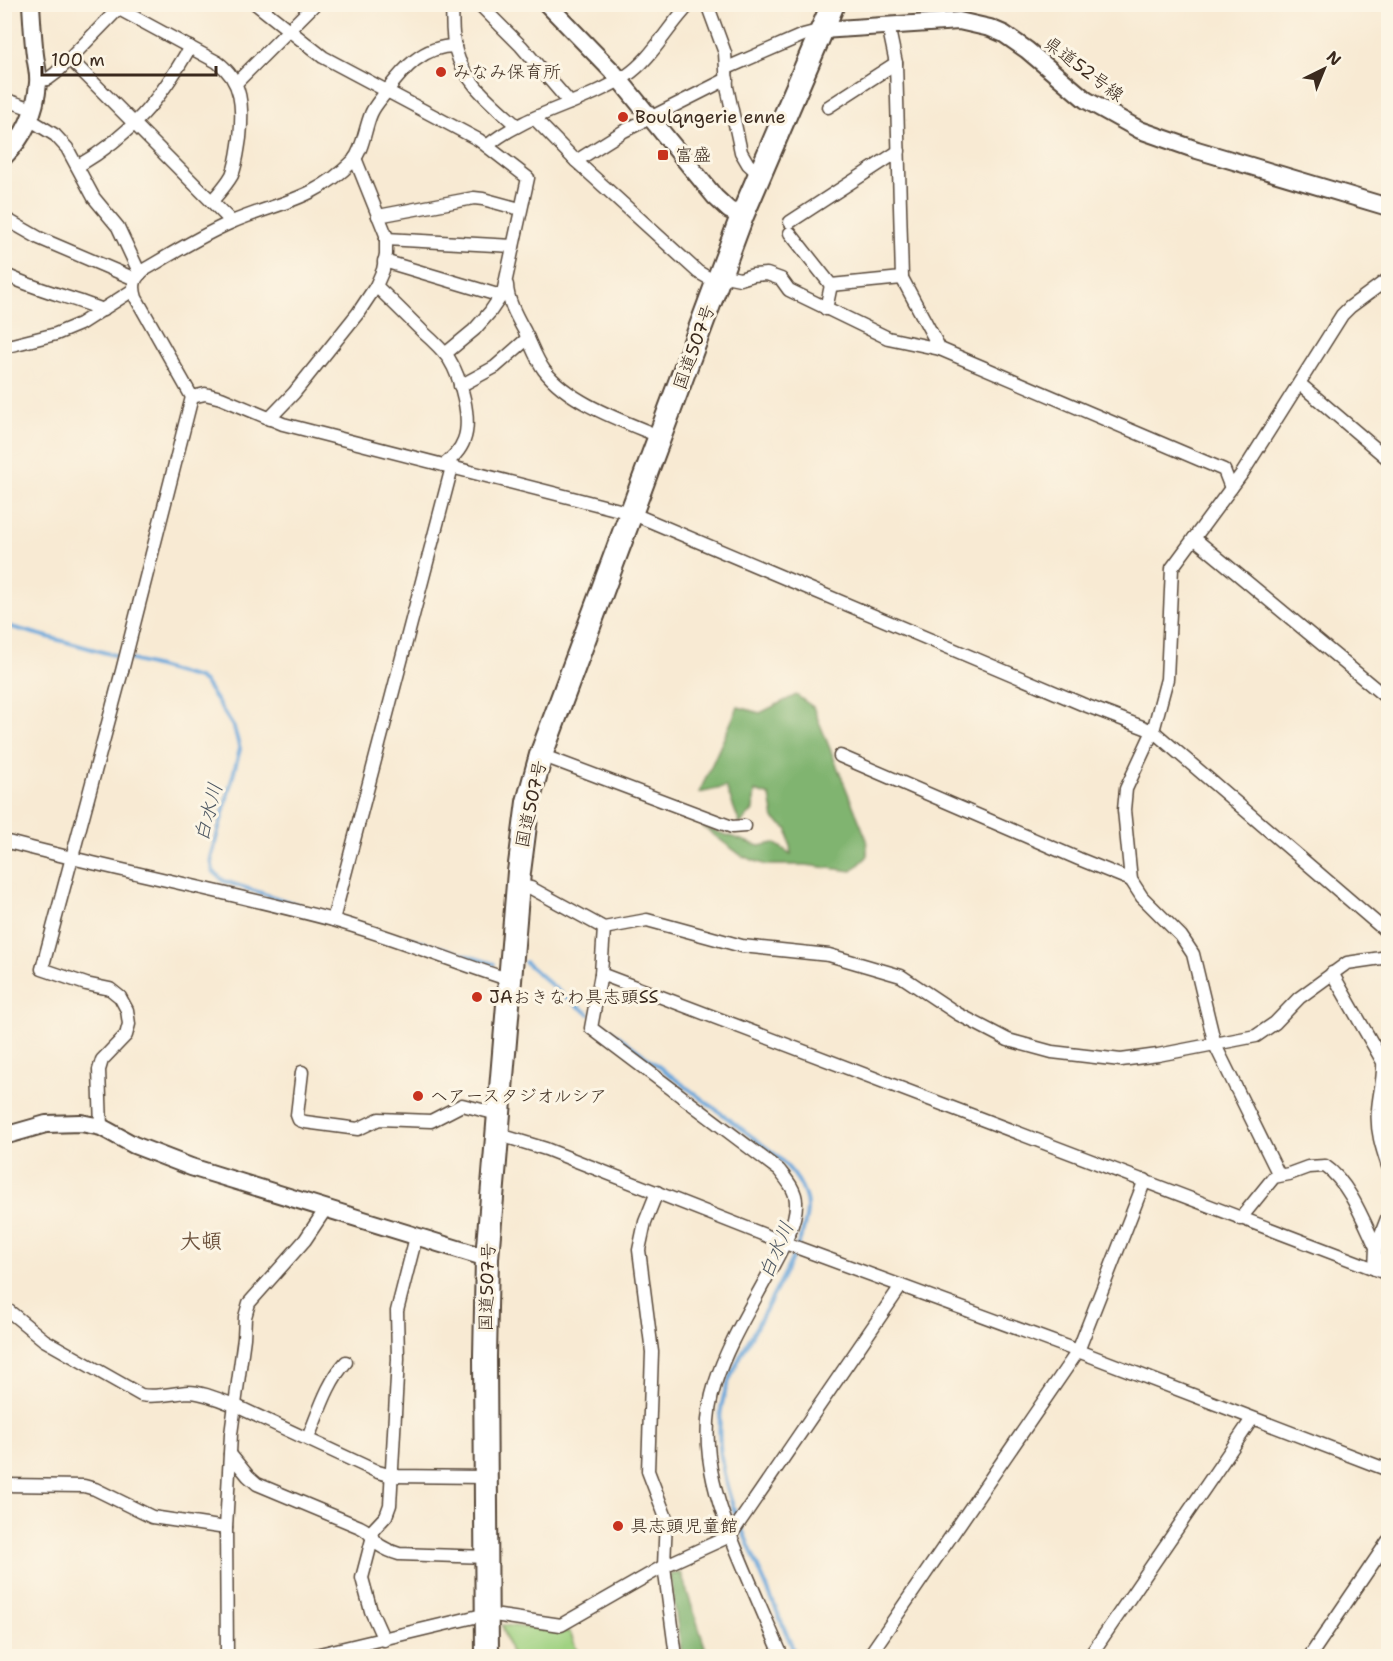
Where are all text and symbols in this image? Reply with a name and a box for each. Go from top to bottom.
street label: 県道52号線 [1039,31,1129,107]
scale bar [42,39,216,77]
north arrow [1294,39,1354,99]
text: N [1322,46,1346,70]
text: 100 m [51,48,105,72]
place label: みなみ保育所 [453,60,561,84]
marker: みなみ保育所 [434,65,448,79]
place label: Boulqngerie enne [635,105,786,129]
marker: Boulqngerie enne [616,110,630,124]
place label: 富盛 [675,143,711,167]
marker: 富盛 [656,148,670,162]
street label: 国道507号 [667,301,721,393]
street label: 国道507号 [510,758,552,850]
water label: 白水川 [188,780,228,844]
place label: JAおきなわ具志頭SS [489,985,658,1009]
marker: JAおきなわ具志頭SS [470,990,484,1004]
place label: ヘアースタジオルシア [430,1084,607,1108]
marker: ヘアースタジオルシア [411,1089,425,1103]
water label: 白水川 [752,1217,800,1283]
district label: 大頓 [180,1227,222,1255]
street label: 国道507号 [473,1242,501,1332]
place label: 具志頭児童館 [630,1514,738,1538]
marker: 具志頭児童館 [611,1519,625,1533]

